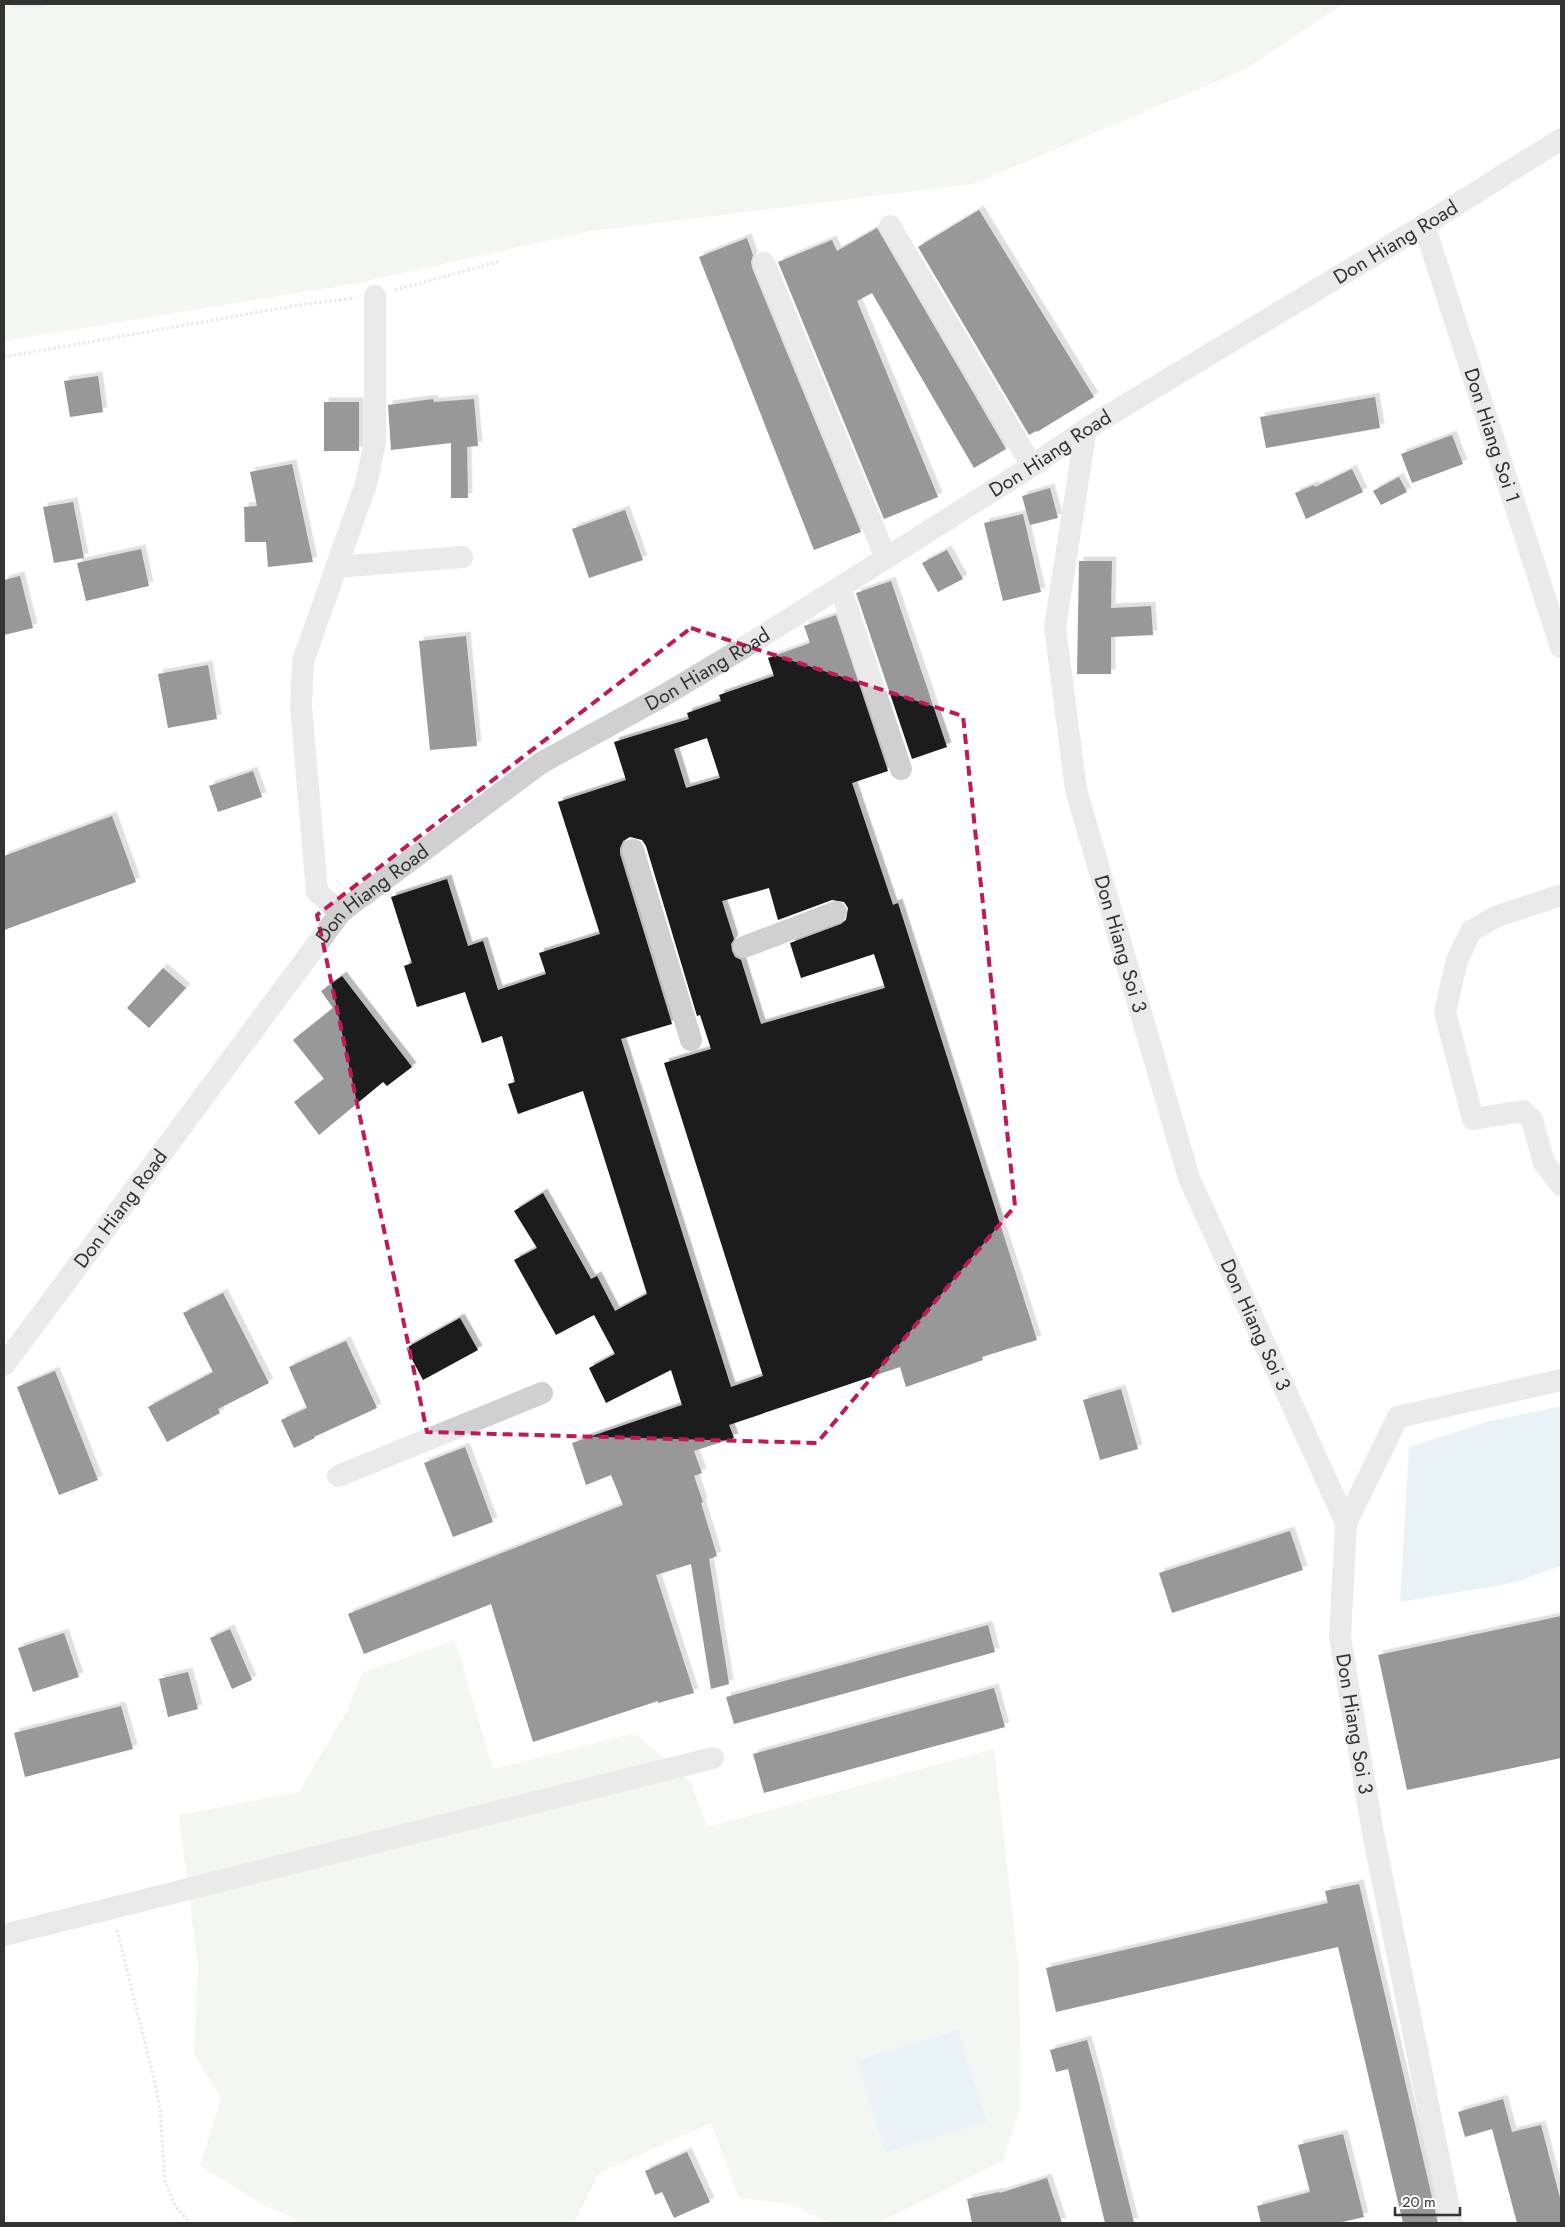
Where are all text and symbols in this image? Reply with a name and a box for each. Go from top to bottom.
street label: Don Hiang Road [1328,193,1463,291]
street label: Don Hiang Soi 1 [1457,364,1528,506]
street label: Don Hiang Road [983,403,1117,504]
street label: Don Hiang Road [640,620,775,718]
street label: Don Hiang Road [308,837,435,949]
street label: Don Hiang Soi 3 [1087,872,1155,1016]
street label: Don Hiang Road [67,1143,174,1274]
street label: Don Hiang Soi 3 [1213,1254,1298,1395]
street label: Don Hiang Soi 3 [1329,1651,1381,1796]
scale bar [1395,2184,1460,2216]
text: 20 m [1402,2191,1436,2213]

